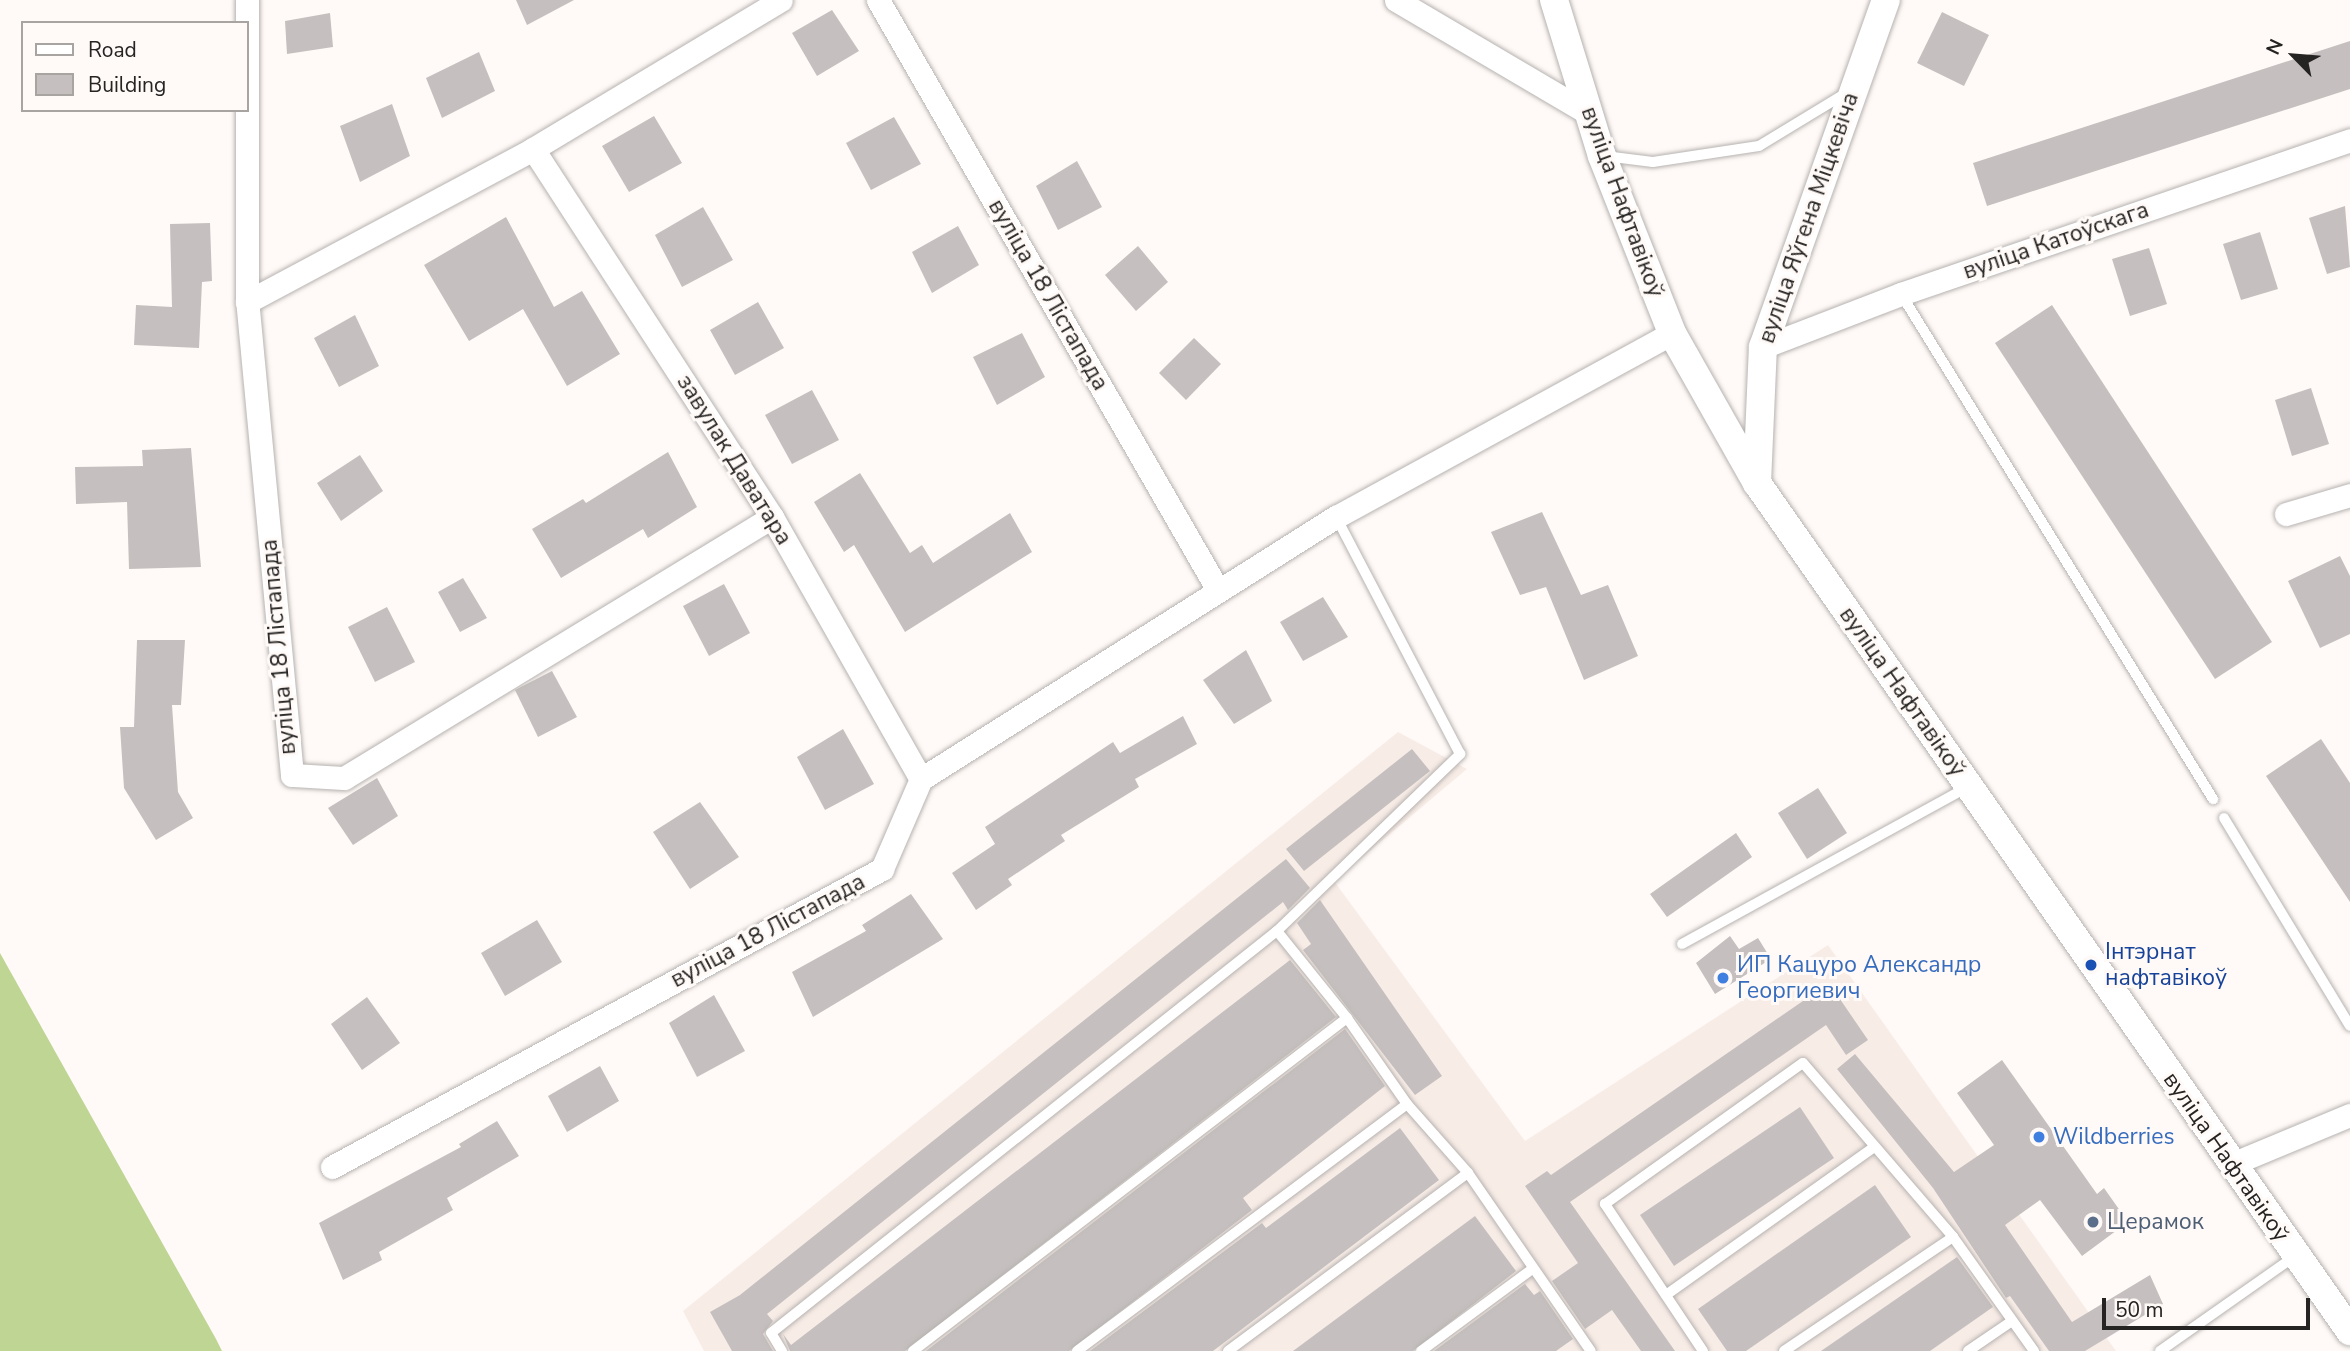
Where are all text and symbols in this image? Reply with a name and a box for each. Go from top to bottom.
legend [21,21,248,112]
north arrow [2259,21,2329,91]
text: N [2260,35,2290,59]
text: Road [88,36,137,64]
text: Building [88,71,166,99]
street label: вуліца Яўгена Міцкевіча [1753,89,1865,347]
street label: вуліца Нафтавікоў [1575,103,1669,301]
street label: вуліца 18 Лістапада [982,194,1114,396]
street label: вуліца Катоўскага [1959,196,2153,286]
street label: завулак Даватара [671,370,797,550]
street label: вуліца 18 Лістапада [256,538,302,756]
street label: вуліца Нафтавікоў [1833,602,1971,782]
street label: вуліца 18 Лістапада [666,868,870,994]
place label: Інтэрнат нафтавікоў [2105,938,2227,992]
place label: ИП Кацуро Александр Георгиевич [1737,951,1981,1005]
marker: Інтэрнат нафтавікоў [2083,957,2099,973]
marker: ИП Кацуро Александр Георгиевич [1715,970,1731,986]
street label: вуліца Нафтавікоў [2157,1067,2295,1247]
place label: Wildberries [2053,1123,2175,1151]
marker: Wildberries [2031,1129,2047,1145]
place label: Церамок [2107,1208,2204,1236]
marker: Церамок [2085,1214,2101,1230]
scale bar [2105,1284,2313,1328]
text: 50 m [2115,1296,2164,1324]

